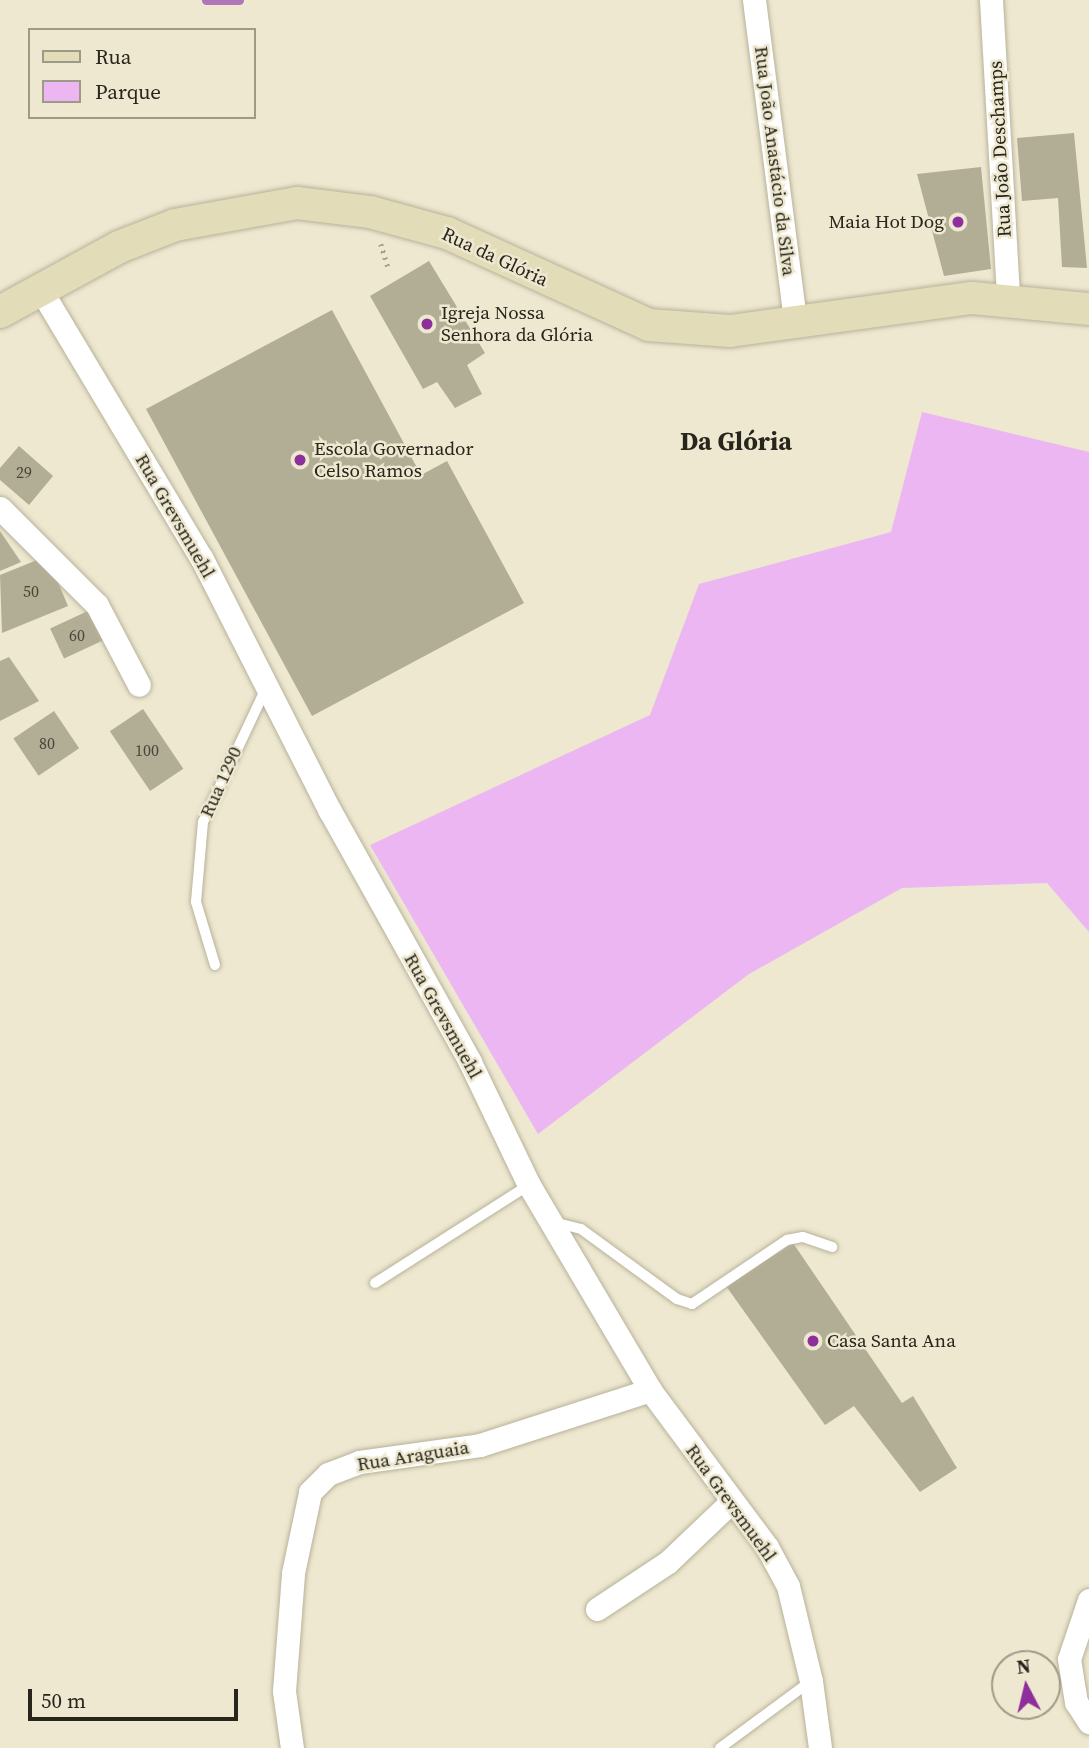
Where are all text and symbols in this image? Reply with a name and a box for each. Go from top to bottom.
legend [28,28,256,119]
text: Rua [95,42,131,71]
street label: Rua João Anastácio da Silva [750,45,800,277]
street label: Rua João Deschamps [984,60,1016,238]
text: Parque [95,77,161,106]
place label: Maia Hot Dog [829,211,944,233]
marker: Maia Hot Dog [950,214,966,230]
street label: Rua da Glória [438,222,552,292]
place label: Igreja Nossa Senhora da Glória [441,302,593,346]
marker: Igreja Nossa Senhora da Glória [419,316,435,332]
district label: Da Glória [680,426,792,458]
place label: Escola Governador Celso Ramos [314,438,474,482]
street label: Rua Grevsmuehl [130,450,220,582]
marker: Escola Governador Celso Ramos [292,452,308,468]
house number: 29 [16,462,32,482]
house number: 50 [23,581,39,601]
house number: 60 [69,625,85,645]
house number: 80 [39,733,55,753]
house number: 100 [135,740,159,760]
street label: Rua 1290 [195,743,247,821]
street label: Rua Grevsmuehl [399,949,487,1083]
place label: Casa Santa Ana [827,1330,956,1352]
marker: Casa Santa Ana [805,1333,821,1349]
street label: Rua Araguaia [355,1436,471,1476]
street label: Rua Grevsmuehl [681,1440,781,1566]
north arrow [991,1650,1061,1720]
text: N [1015,1652,1032,1680]
scale bar [32,1674,242,1718]
text: 50 m [41,1686,86,1715]

